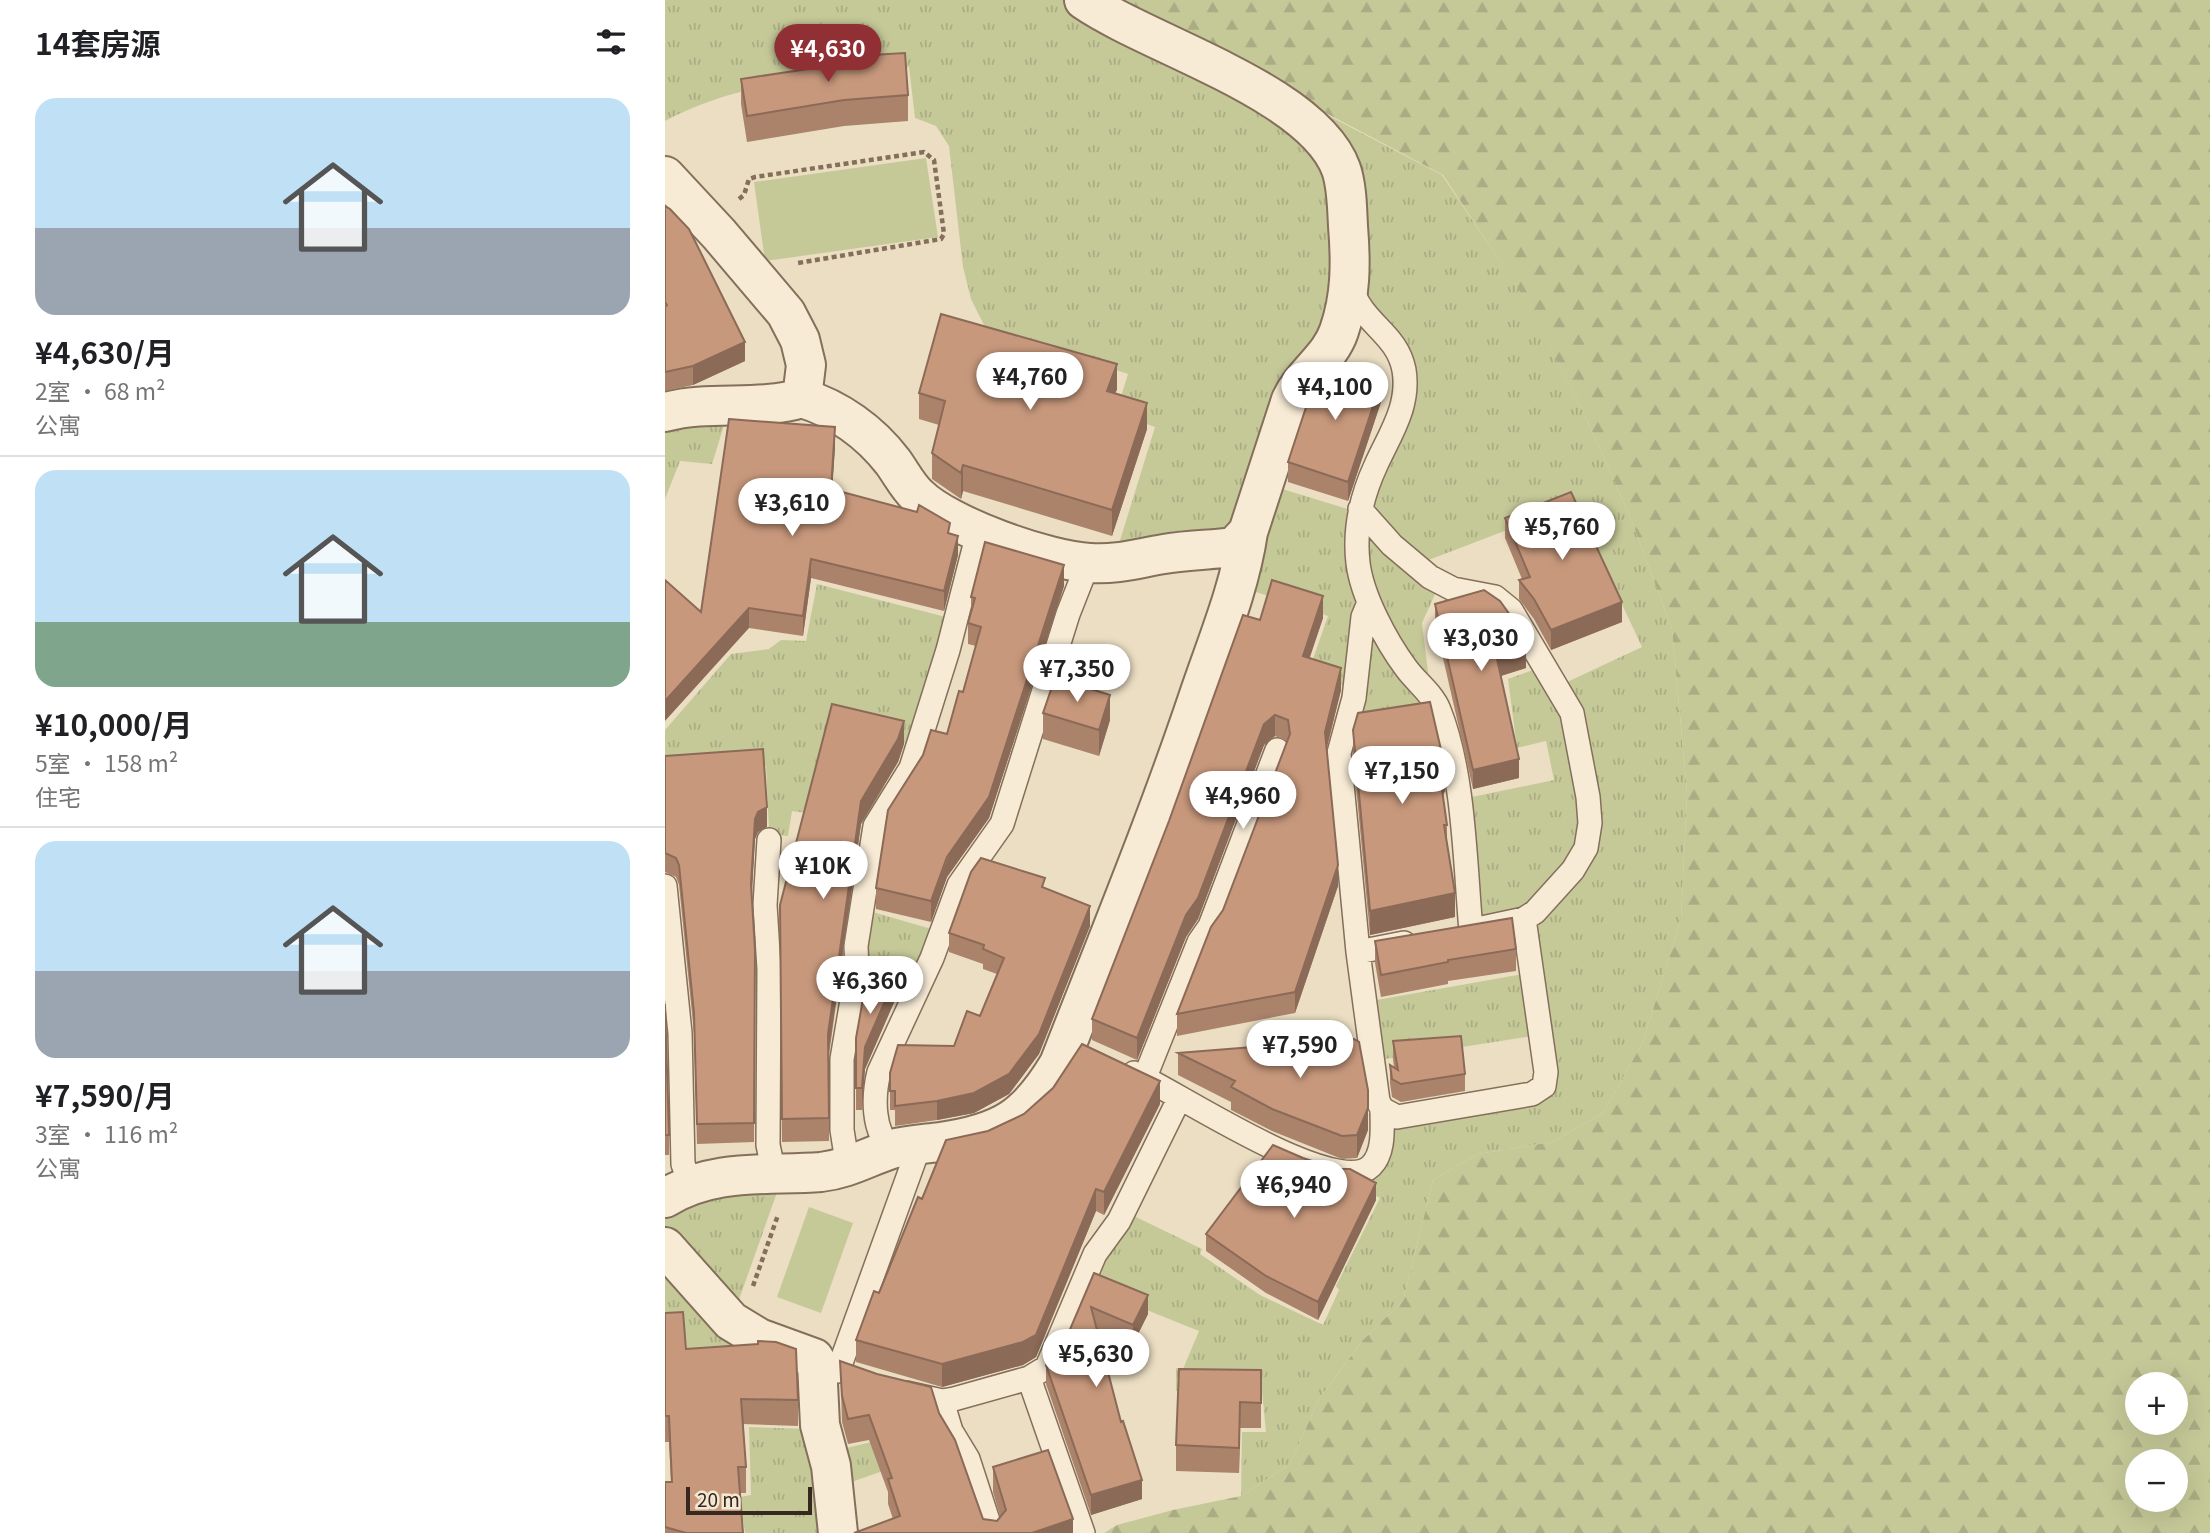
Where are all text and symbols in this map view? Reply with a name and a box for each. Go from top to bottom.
text: 14套房源 [35,20,160,64]
icon: filters [592,23,630,61]
pin: ¥4,630 [771,24,885,84]
text: ¥4,630 [790,30,866,64]
icon: home [270,144,396,270]
text: ¥4,630/月 [35,329,175,373]
pin: ¥4,760 [973,352,1087,412]
text: ¥4,760 [992,358,1068,392]
pin: ¥4,100 [1278,362,1392,422]
text: ¥4,100 [1297,368,1373,402]
text: 2室 · 68 m² [35,373,166,407]
text: 公寓 [35,407,81,441]
pin: ¥3,610 [735,478,849,538]
text: ¥3,610 [754,484,830,518]
pin: ¥5,760 [1505,503,1619,562]
text: ¥5,760 [1524,508,1600,542]
icon: home [270,516,396,642]
pin: ¥3,030 [1424,614,1538,673]
text: ¥3,030 [1443,619,1519,653]
pin: ¥7,350 [1020,644,1134,704]
text: ¥7,350 [1039,650,1115,684]
text: ¥10,000/月 [35,701,193,745]
text: 5室 · 158 m² [35,745,178,779]
pin: ¥7,150 [1345,746,1459,806]
text: ¥7,150 [1364,752,1440,786]
pin: ¥4,960 [1186,772,1300,831]
text: ¥4,960 [1205,777,1281,811]
text: 住宅 [35,779,81,813]
pin: ¥10K [782,842,864,901]
text: ¥10K [795,847,851,881]
icon: home [270,887,396,1013]
pin: ¥6,360 [813,956,927,1016]
text: ¥6,360 [832,962,908,996]
pin: ¥7,590 [1243,1020,1357,1080]
text: ¥7,590 [1262,1026,1338,1060]
text: ¥7,590/月 [35,1072,175,1116]
text: 3室 · 116 m² [35,1116,178,1150]
text: 公寓 [35,1150,81,1184]
pin: ¥6,940 [1237,1160,1351,1220]
text: ¥6,940 [1256,1166,1332,1200]
pin: ¥5,630 [1039,1330,1153,1389]
text: ¥5,630 [1058,1335,1134,1369]
map controls [2125,1372,2188,1512]
button: + [2125,1372,2188,1435]
button: − [2125,1449,2188,1512]
scale bar [686,1484,812,1516]
text: 20 m [697,1485,740,1512]

